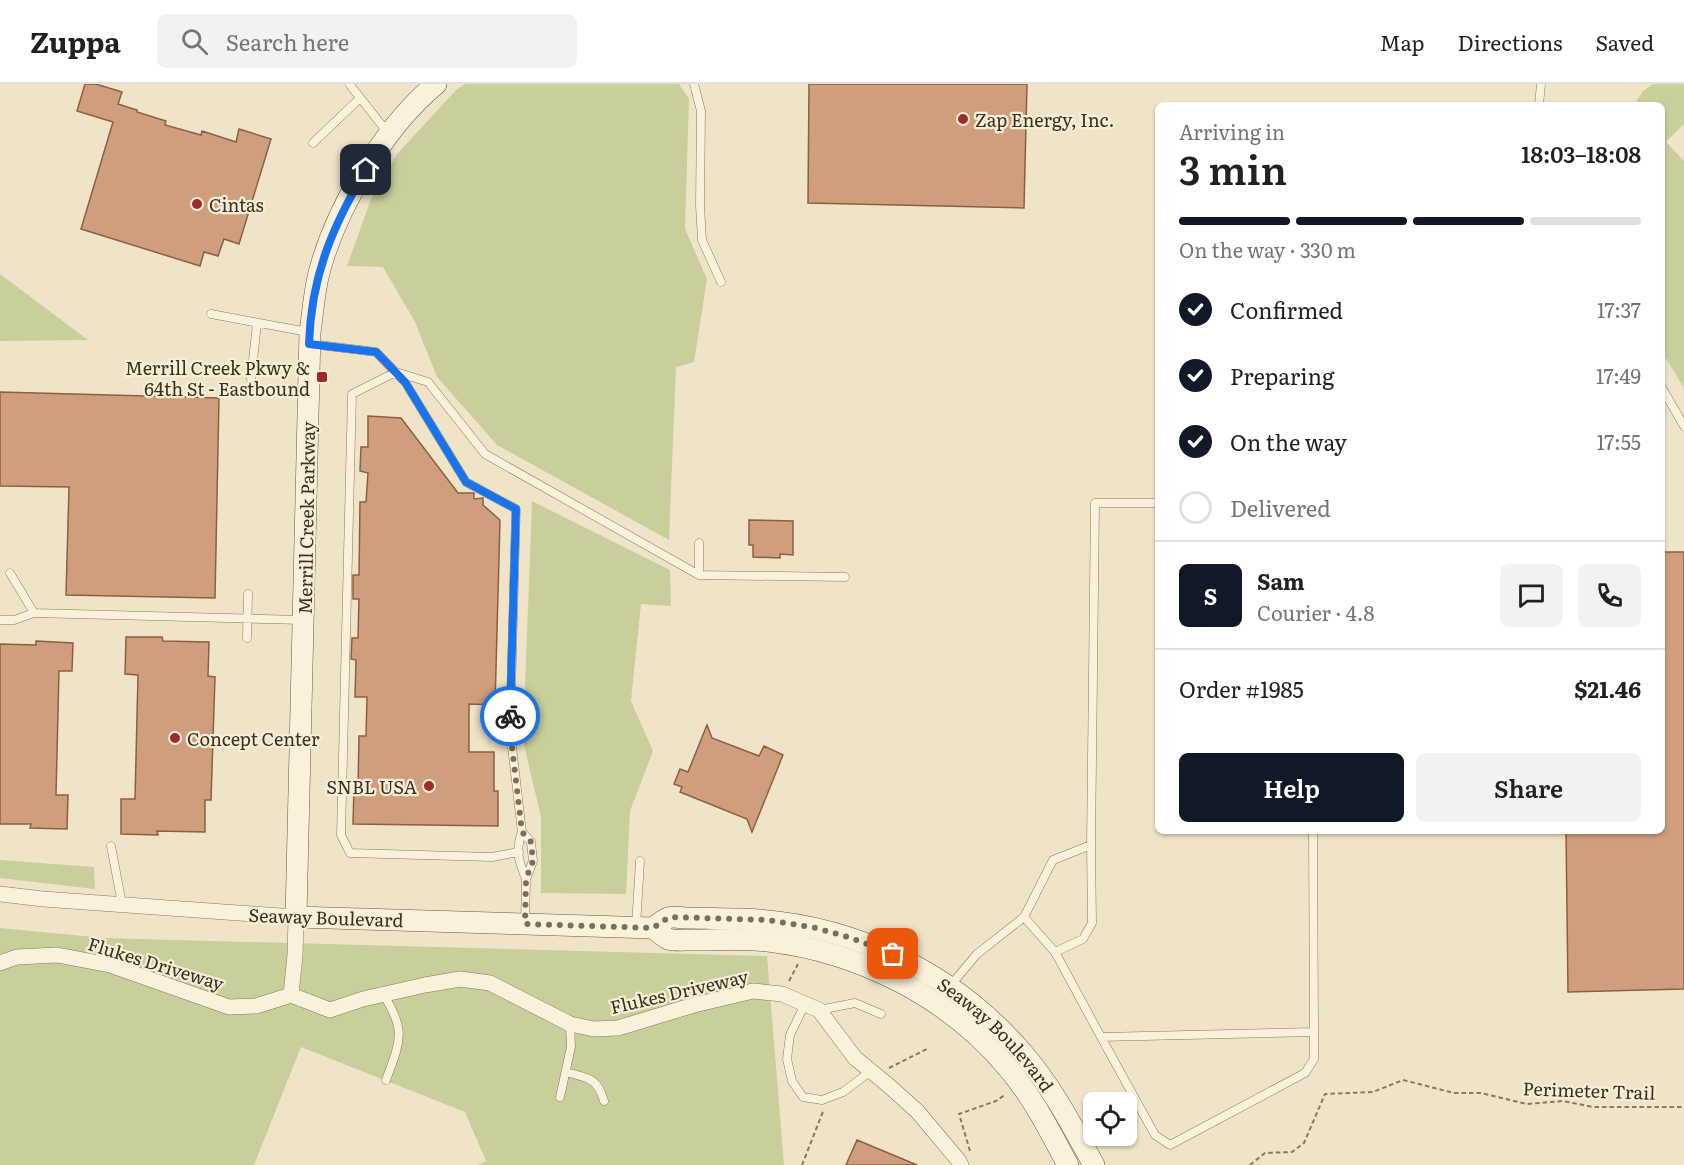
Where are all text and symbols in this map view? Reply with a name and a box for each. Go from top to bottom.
search box [157,14,577,68]
text: Zuppa [30,20,121,62]
icon: search [178,25,211,58]
text: Search here [226,25,349,58]
text: Map [1380,26,1425,57]
text: Directions [1458,26,1563,57]
text: Saved [1596,26,1654,57]
place label: Zap Energy, Inc. [975,106,1114,133]
marker: Zap Energy, Inc. [956,112,970,126]
text: Arriving in [1179,116,1285,146]
text: 18:03–18:08 [1521,137,1641,170]
text: 3 min [1179,139,1287,197]
pin [340,144,391,195]
icon: home [349,153,382,186]
place label: Cintas [209,191,264,218]
marker: Cintas [190,197,204,211]
text: On the way · 330 m [1179,234,1356,264]
icon: check [1179,293,1212,326]
text: Confirmed [1230,293,1343,326]
text: 17:37 [1597,294,1641,324]
place label: Merrill Creek Pkwy & 64th St - Eastbound [125,354,310,402]
icon: check [1179,359,1212,392]
text: Preparing [1230,359,1334,392]
text: 17:49 [1596,360,1641,390]
marker: Merrill Creek Pkwy & 64th St - Eastbound [315,370,329,384]
street label: Merrill Creek Parkway [291,421,321,615]
icon: check [1179,425,1212,458]
text: On the way [1230,425,1347,458]
text: 17:55 [1597,426,1641,456]
text: Delivered [1230,491,1331,524]
text: Sam [1257,564,1305,597]
button: chat [1500,564,1563,627]
button: phone [1578,564,1641,627]
text: S [1204,579,1217,612]
text: Courier · 4.8 [1257,597,1374,627]
text: Order #1985 [1179,672,1304,705]
text: $21.46 [1574,672,1641,705]
courier [480,686,540,746]
icon: bike [494,700,527,733]
place label: Concept Center [187,725,320,752]
marker: Concept Center [168,731,182,745]
button: Help [1179,753,1404,822]
button: Share [1416,753,1641,822]
place label: SNBL USA [326,773,417,800]
marker: SNBL USA [422,779,436,793]
street label: Seaway Boulevard [248,901,404,933]
pin [867,928,918,979]
street label: Flukes Driveway [85,929,228,997]
icon: bag [876,937,909,970]
street label: Flukes Driveway [607,962,751,1020]
street label: Seaway Boulevard [933,970,1061,1097]
street label: Perimeter Trail [1522,1074,1656,1106]
map controls [1083,1092,1137,1146]
button: locate [1083,1092,1137,1146]

